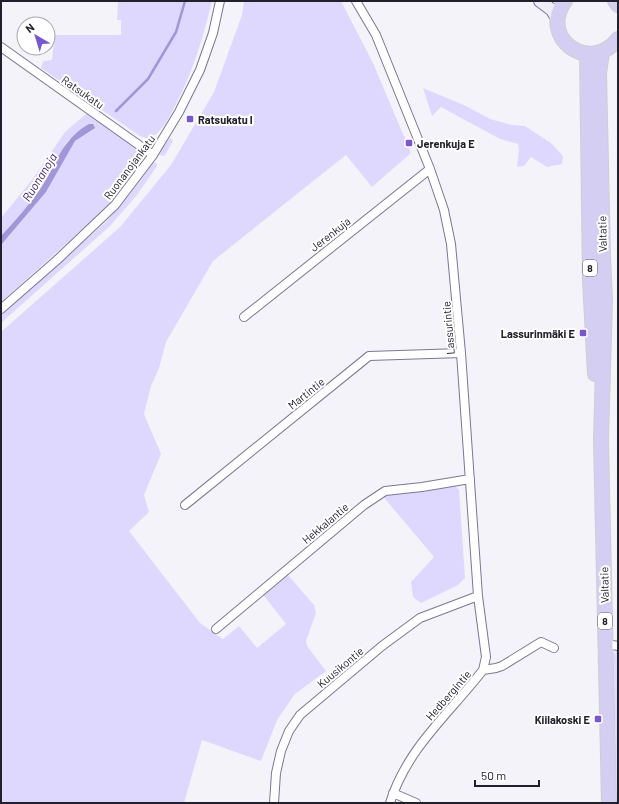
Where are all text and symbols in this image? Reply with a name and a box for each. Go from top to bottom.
north arrow [16,16,56,56]
text: N [23,20,36,35]
street label: Ratsukatu [59,73,107,111]
place label: Ratsukatu I [198,113,253,126]
marker: Ratsukatu I [185,114,195,124]
street label: Ruonanojankatu [101,132,157,202]
place label: Jerenkuja E [417,137,475,150]
marker: Jerenkuja E [404,138,414,148]
water label: Ruonanoja [19,150,59,204]
street label: Jerenkuja [307,214,353,254]
street label: Valtatie [595,216,609,252]
road number: 8 [583,260,597,276]
street label: Lassurintie [439,301,457,355]
place label: Lassurinmäki E [501,327,576,340]
marker: Lassurinmäki E [578,328,588,338]
street label: Martintie [285,374,327,412]
street label: Hekkalantie [299,500,351,546]
street label: Valtatie [597,567,611,603]
road number: 8 [598,613,612,629]
street label: Kuusikontie [314,644,366,690]
street label: Hedbergintie [423,667,473,723]
place label: Kiilakoski E [535,713,591,726]
marker: Kiilakoski E [593,714,603,724]
scale bar [475,762,539,788]
text: 50 m [481,768,506,782]

